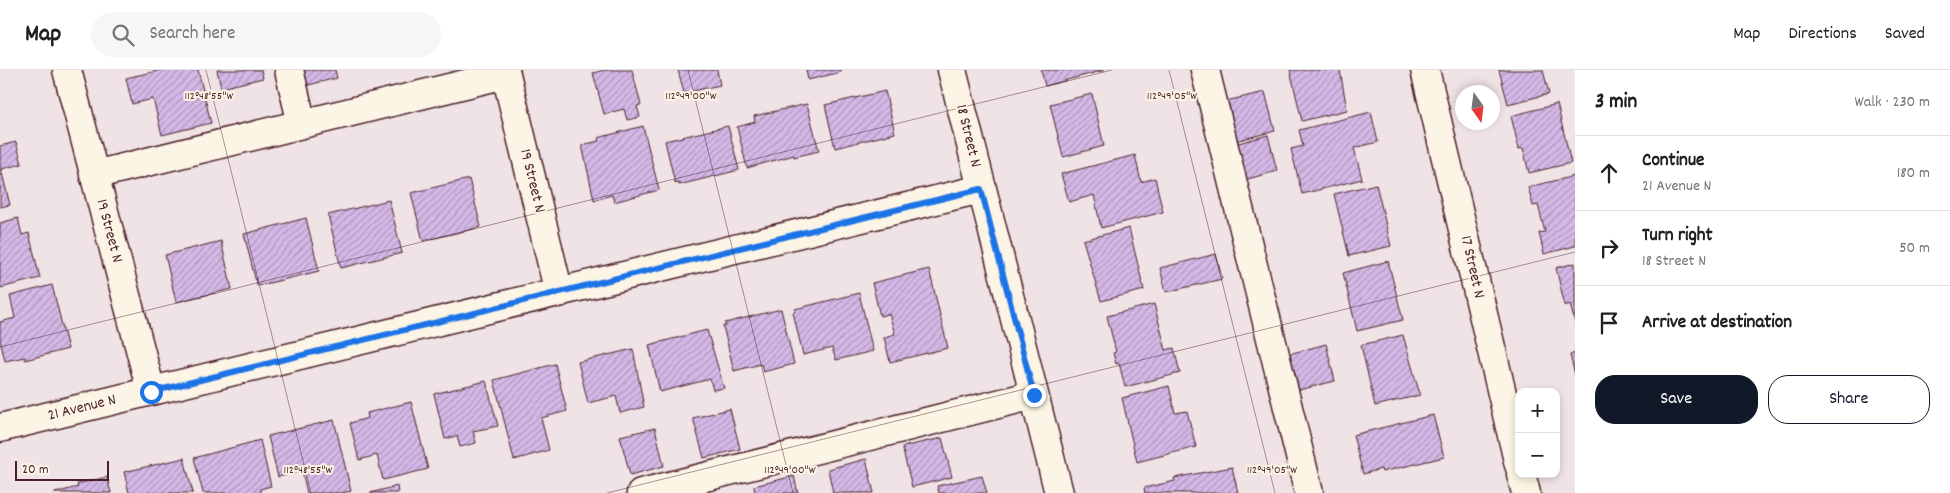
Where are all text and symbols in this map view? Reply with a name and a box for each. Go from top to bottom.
search box [91,12,441,57]
text: Map [25,18,61,52]
icon: search [109,21,137,49]
text: Search here [149,21,235,48]
text: Map [1733,22,1760,47]
text: Directions [1788,22,1857,47]
text: Saved [1885,22,1925,47]
north arrow [1455,85,1500,130]
text: 112°48'55"W [185,88,234,105]
text: 112°49'00"W [665,88,717,105]
text: 112°49'05"W [1147,88,1197,105]
text: 3 min [1595,88,1637,118]
text: Walk · 230 m [1854,91,1930,114]
street label: 18 Street N [949,102,987,170]
street label: 19 Street N [513,147,551,215]
text: Continue [1642,148,1704,175]
icon: ahead [1595,159,1623,187]
text: 180 m [1897,162,1930,185]
text: 21 Avenue N [1642,175,1712,198]
street label: 19 Street N [89,197,129,265]
text: Turn right [1642,223,1713,250]
street label: 17 Street N [1454,233,1490,301]
icon: right [1595,234,1623,262]
text: 50 m [1899,237,1930,260]
text: 18 Street N [1642,250,1706,273]
icon: arrive [1595,309,1623,337]
text: Arrive at destination [1642,310,1792,337]
button: Save [1595,375,1758,424]
button: Share [1768,375,1930,424]
route start [140,381,163,404]
route end [1023,384,1046,407]
street label: 21 Avenue N [45,388,119,428]
map controls [1515,388,1560,478]
button: + [1515,388,1560,433]
button: − [1515,433,1560,478]
scale bar [15,458,109,481]
text: 20 m [22,460,49,480]
text: 112°48'55"W [284,462,333,479]
text: 112°49'00"W [764,462,816,479]
text: 112°49'05"W [1247,462,1297,479]

